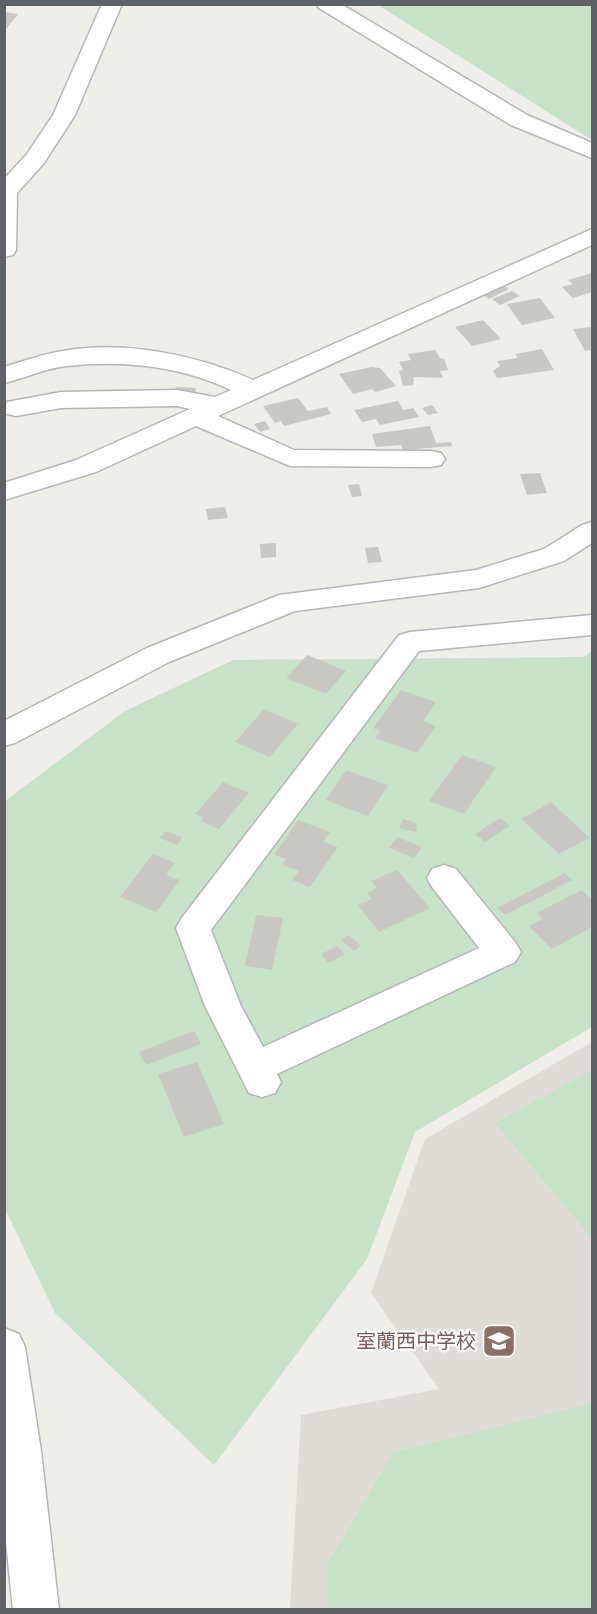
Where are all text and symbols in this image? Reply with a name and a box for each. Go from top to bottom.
school or university icon: 室蘭西中学校 [481,1323,517,1359]
place label: 室蘭西中学校 [356,1329,476,1353]

